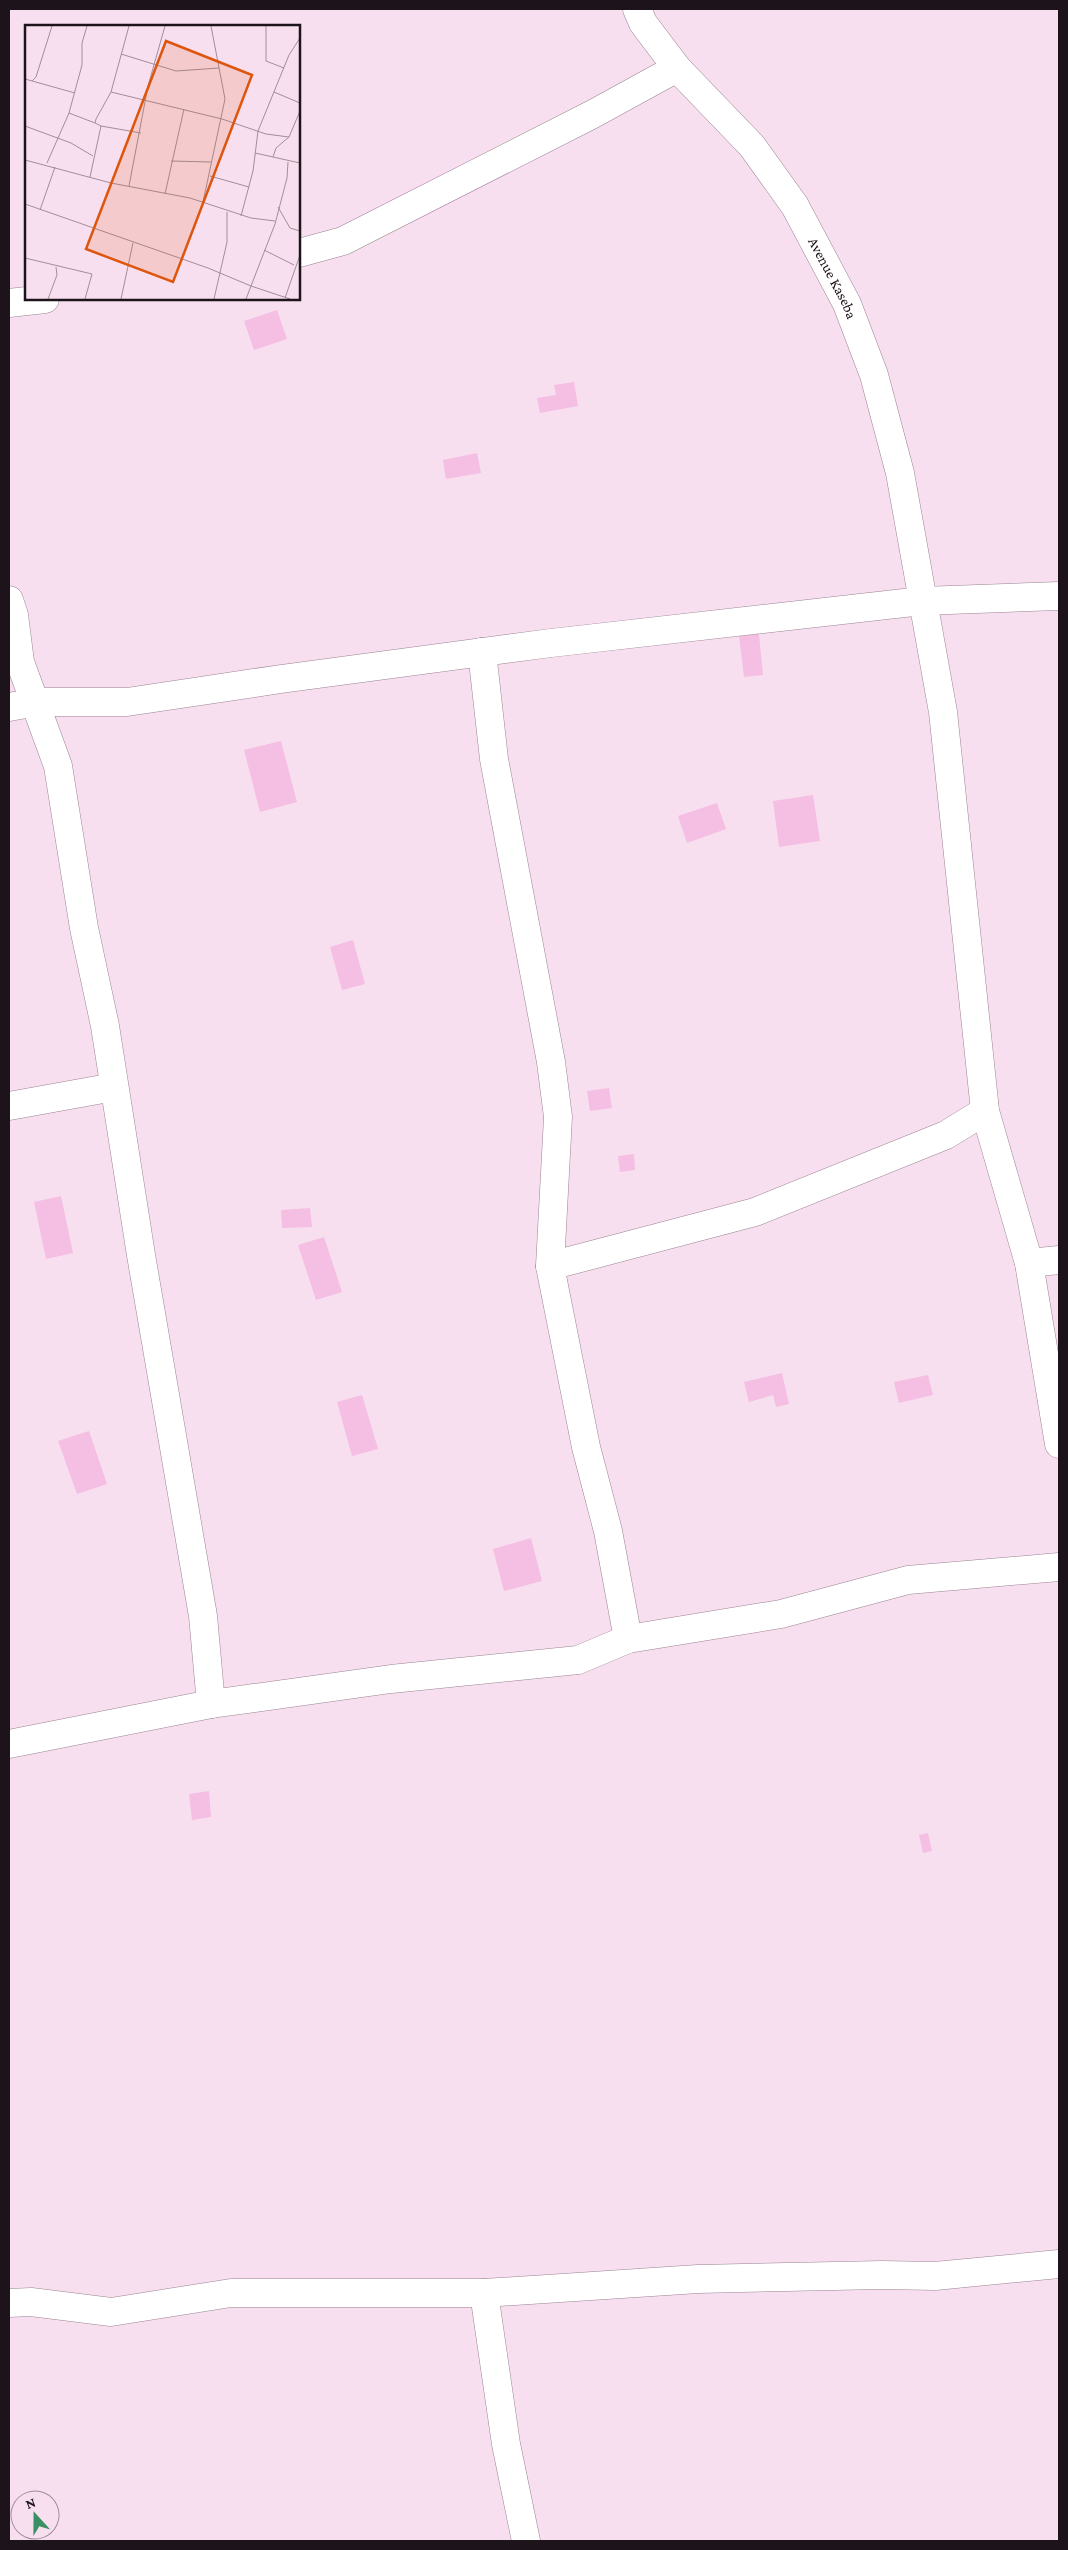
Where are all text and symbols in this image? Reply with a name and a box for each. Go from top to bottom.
inset map [25,25,300,300]
street label: Avenue Kaseba [805,235,860,321]
north arrow [10,2490,60,2540]
text: N [23,2494,38,2512]

